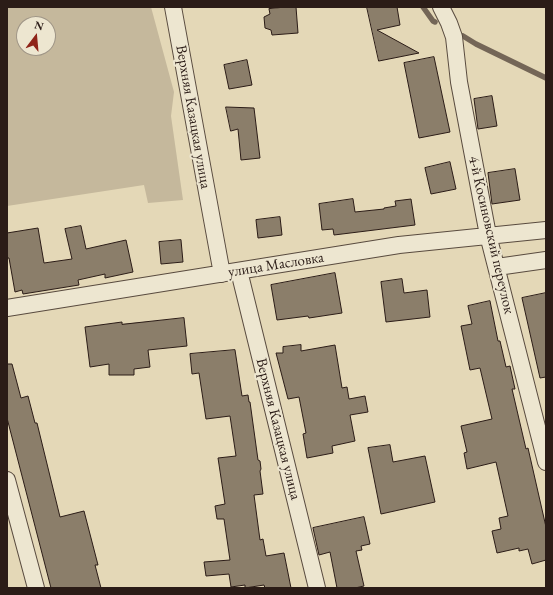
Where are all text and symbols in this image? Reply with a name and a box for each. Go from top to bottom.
north arrow [16,16,56,56]
text: N [33,17,45,33]
street label: Верхняя Казацкая улица [172,44,214,190]
street label: 4-й Косиновский переулок [464,154,518,316]
street label: улица Масловка [227,249,325,281]
street label: Верхняя Казацкая улица [252,356,304,502]

